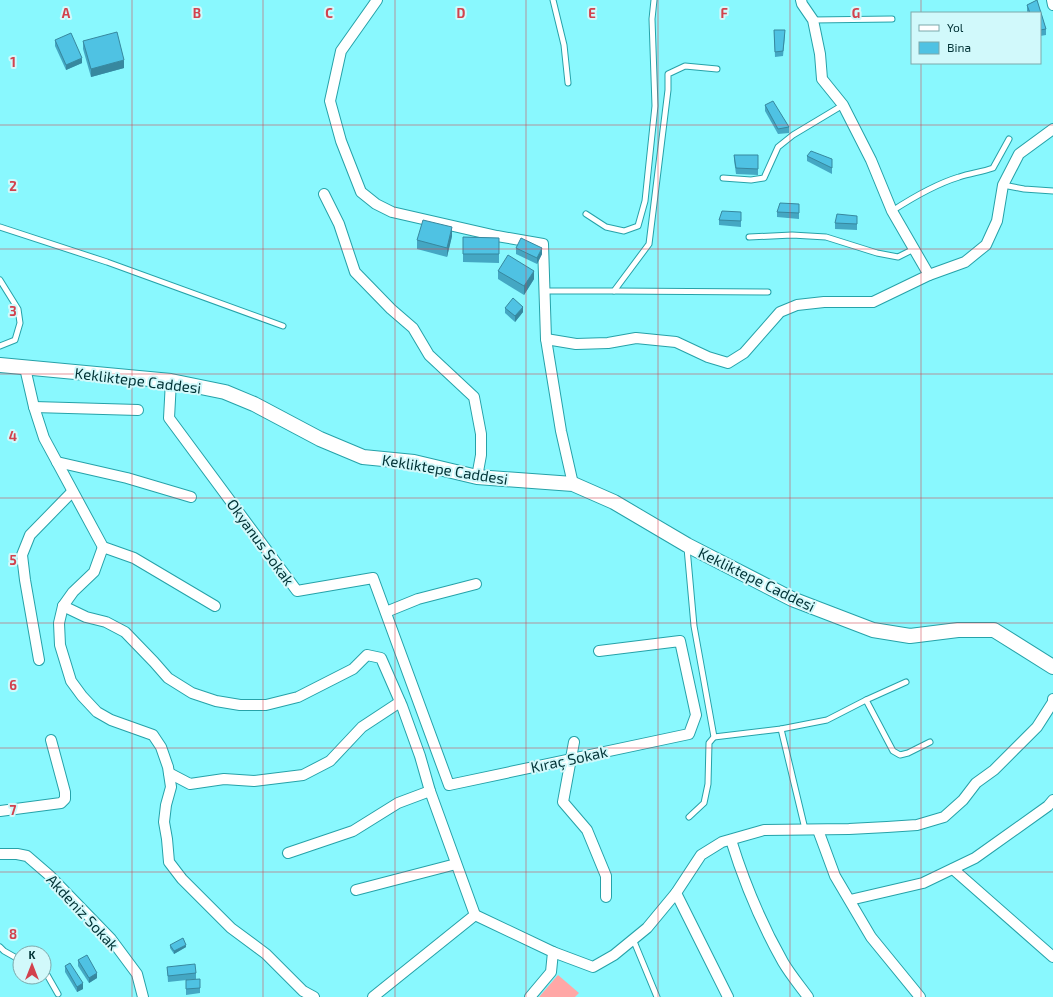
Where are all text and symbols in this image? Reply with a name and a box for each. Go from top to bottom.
text: A [62,5,71,21]
text: B [193,5,201,21]
text: C [325,5,333,21]
text: D [457,5,466,21]
text: E [588,5,596,21]
text: F [720,5,728,21]
text: G [852,5,860,21]
legend [911,12,1041,64]
text: Yol [947,20,964,34]
text: Bina [947,40,971,54]
text: 1 [10,54,16,70]
text: 2 [9,178,17,194]
text: 3 [9,303,17,319]
street label: Kekliktepe Caddesi [74,363,202,397]
text: 4 [9,428,17,444]
street label: Kekliktepe Caddesi [381,450,509,488]
street label: Okyanus Sokak [224,495,299,589]
street label: Kekliktepe Caddesi [696,543,818,615]
text: 5 [9,552,17,568]
text: 6 [9,677,17,693]
street label: Kıraç Sokak [529,742,610,777]
text: 7 [10,802,17,818]
street label: Akdeniz Sokak [43,870,123,954]
text: 8 [9,926,17,942]
north arrow [12,945,52,985]
text: K [29,948,36,961]

